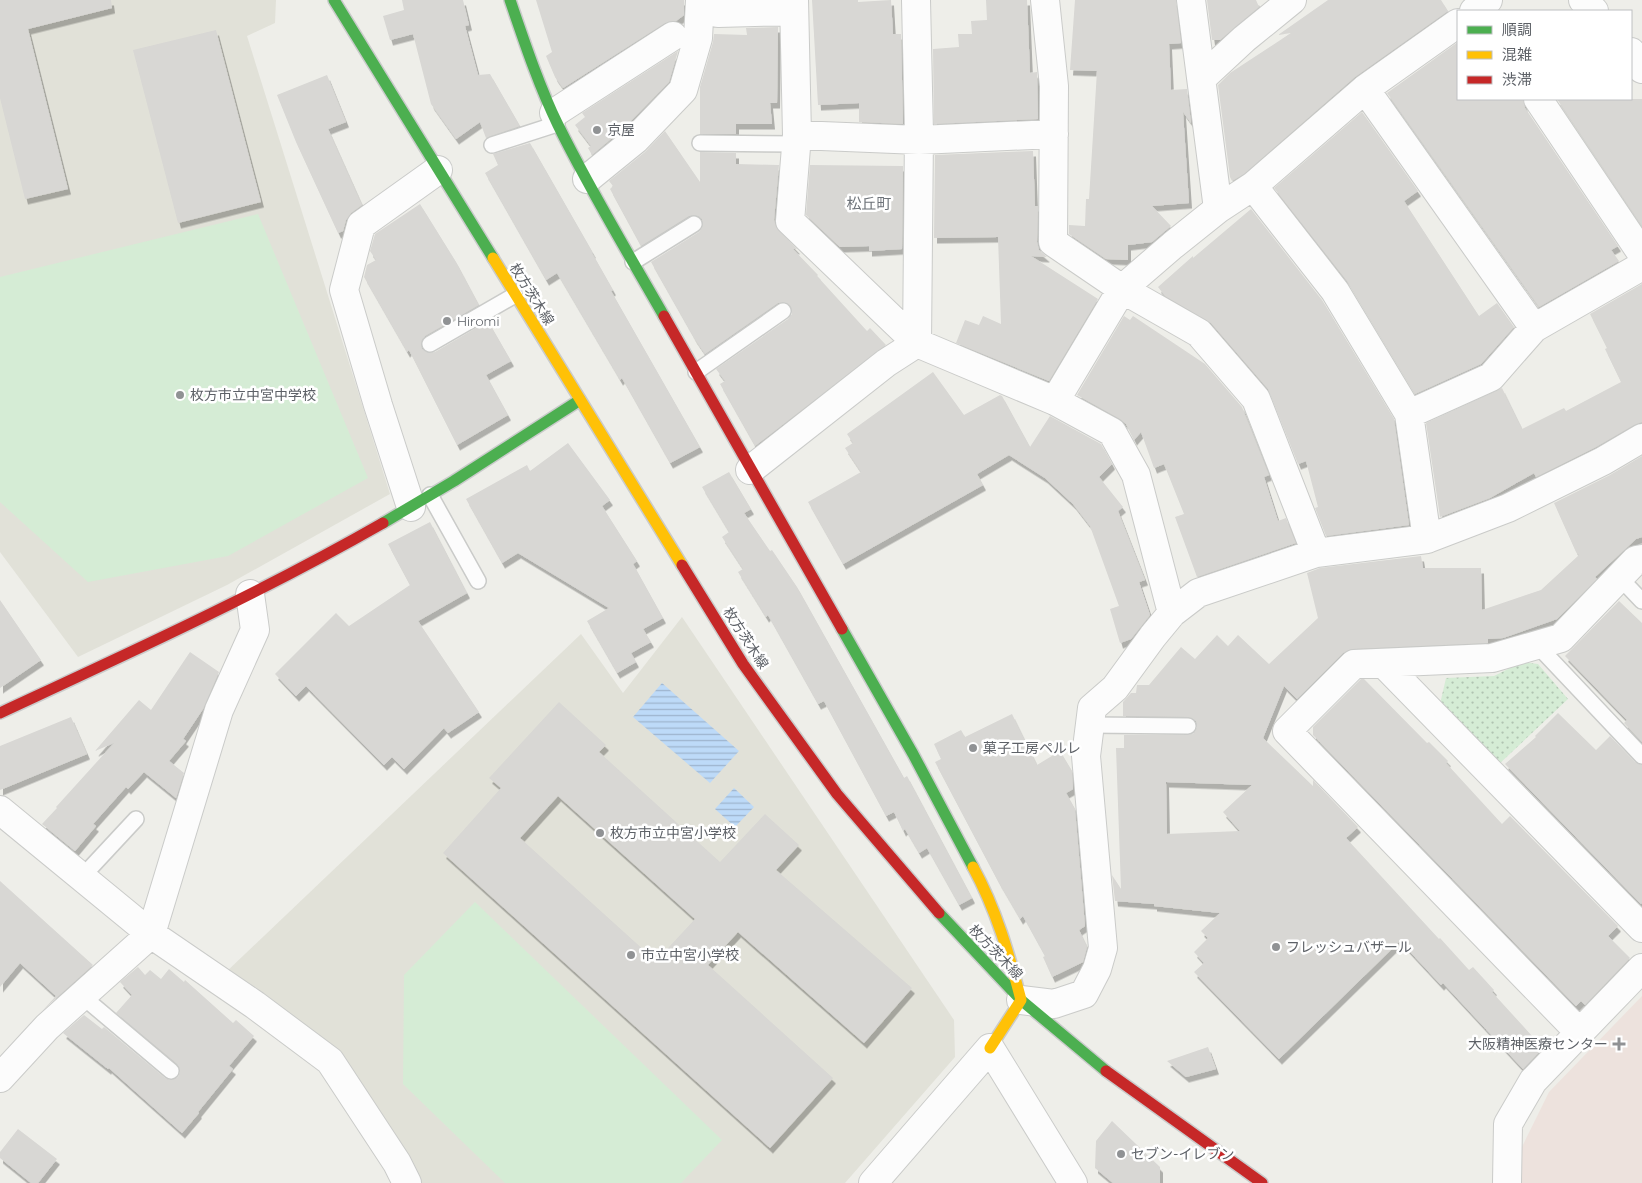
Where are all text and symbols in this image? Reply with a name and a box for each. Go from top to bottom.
legend [1457,10,1632,100]
text: 順調 [1502,20,1532,39]
text: 混雑 [1502,45,1532,64]
text: 渋滞 [1502,70,1532,89]
place label: 京屋 [607,121,635,139]
marker: 京屋 [591,124,603,136]
district label: 松丘町 [846,194,892,213]
street label: 枚方茨木線 [506,260,558,328]
place label: Hiromi [457,312,499,330]
marker: Hiromi [441,315,453,327]
place label: 枚方市立中宮中学校 [190,386,316,404]
marker: 枚方市立中宮中学校 [174,389,186,401]
street label: 枚方茨木線 [719,604,773,672]
place label: 菓子工房ペルレ [983,739,1081,757]
marker: 菓子工房ペルレ [967,742,979,754]
place label: 枚方市立中宮小学校 [610,824,736,842]
marker: 枚方市立中宮小学校 [594,827,606,839]
street label: 枚方茨木線 [965,921,1027,983]
place label: フレッシュバザール [1286,938,1412,956]
marker: フレッシュバザール [1270,941,1282,953]
place label: 市立中宮小学校 [641,946,739,964]
marker: 市立中宮小学校 [625,949,637,961]
place label: 大阪精神医療センター [1468,1035,1608,1053]
marker: 大阪精神医療センター [1612,1037,1626,1051]
place label: セブン-イレブン [1131,1145,1234,1163]
marker: セブン-イレブン [1115,1148,1127,1160]

